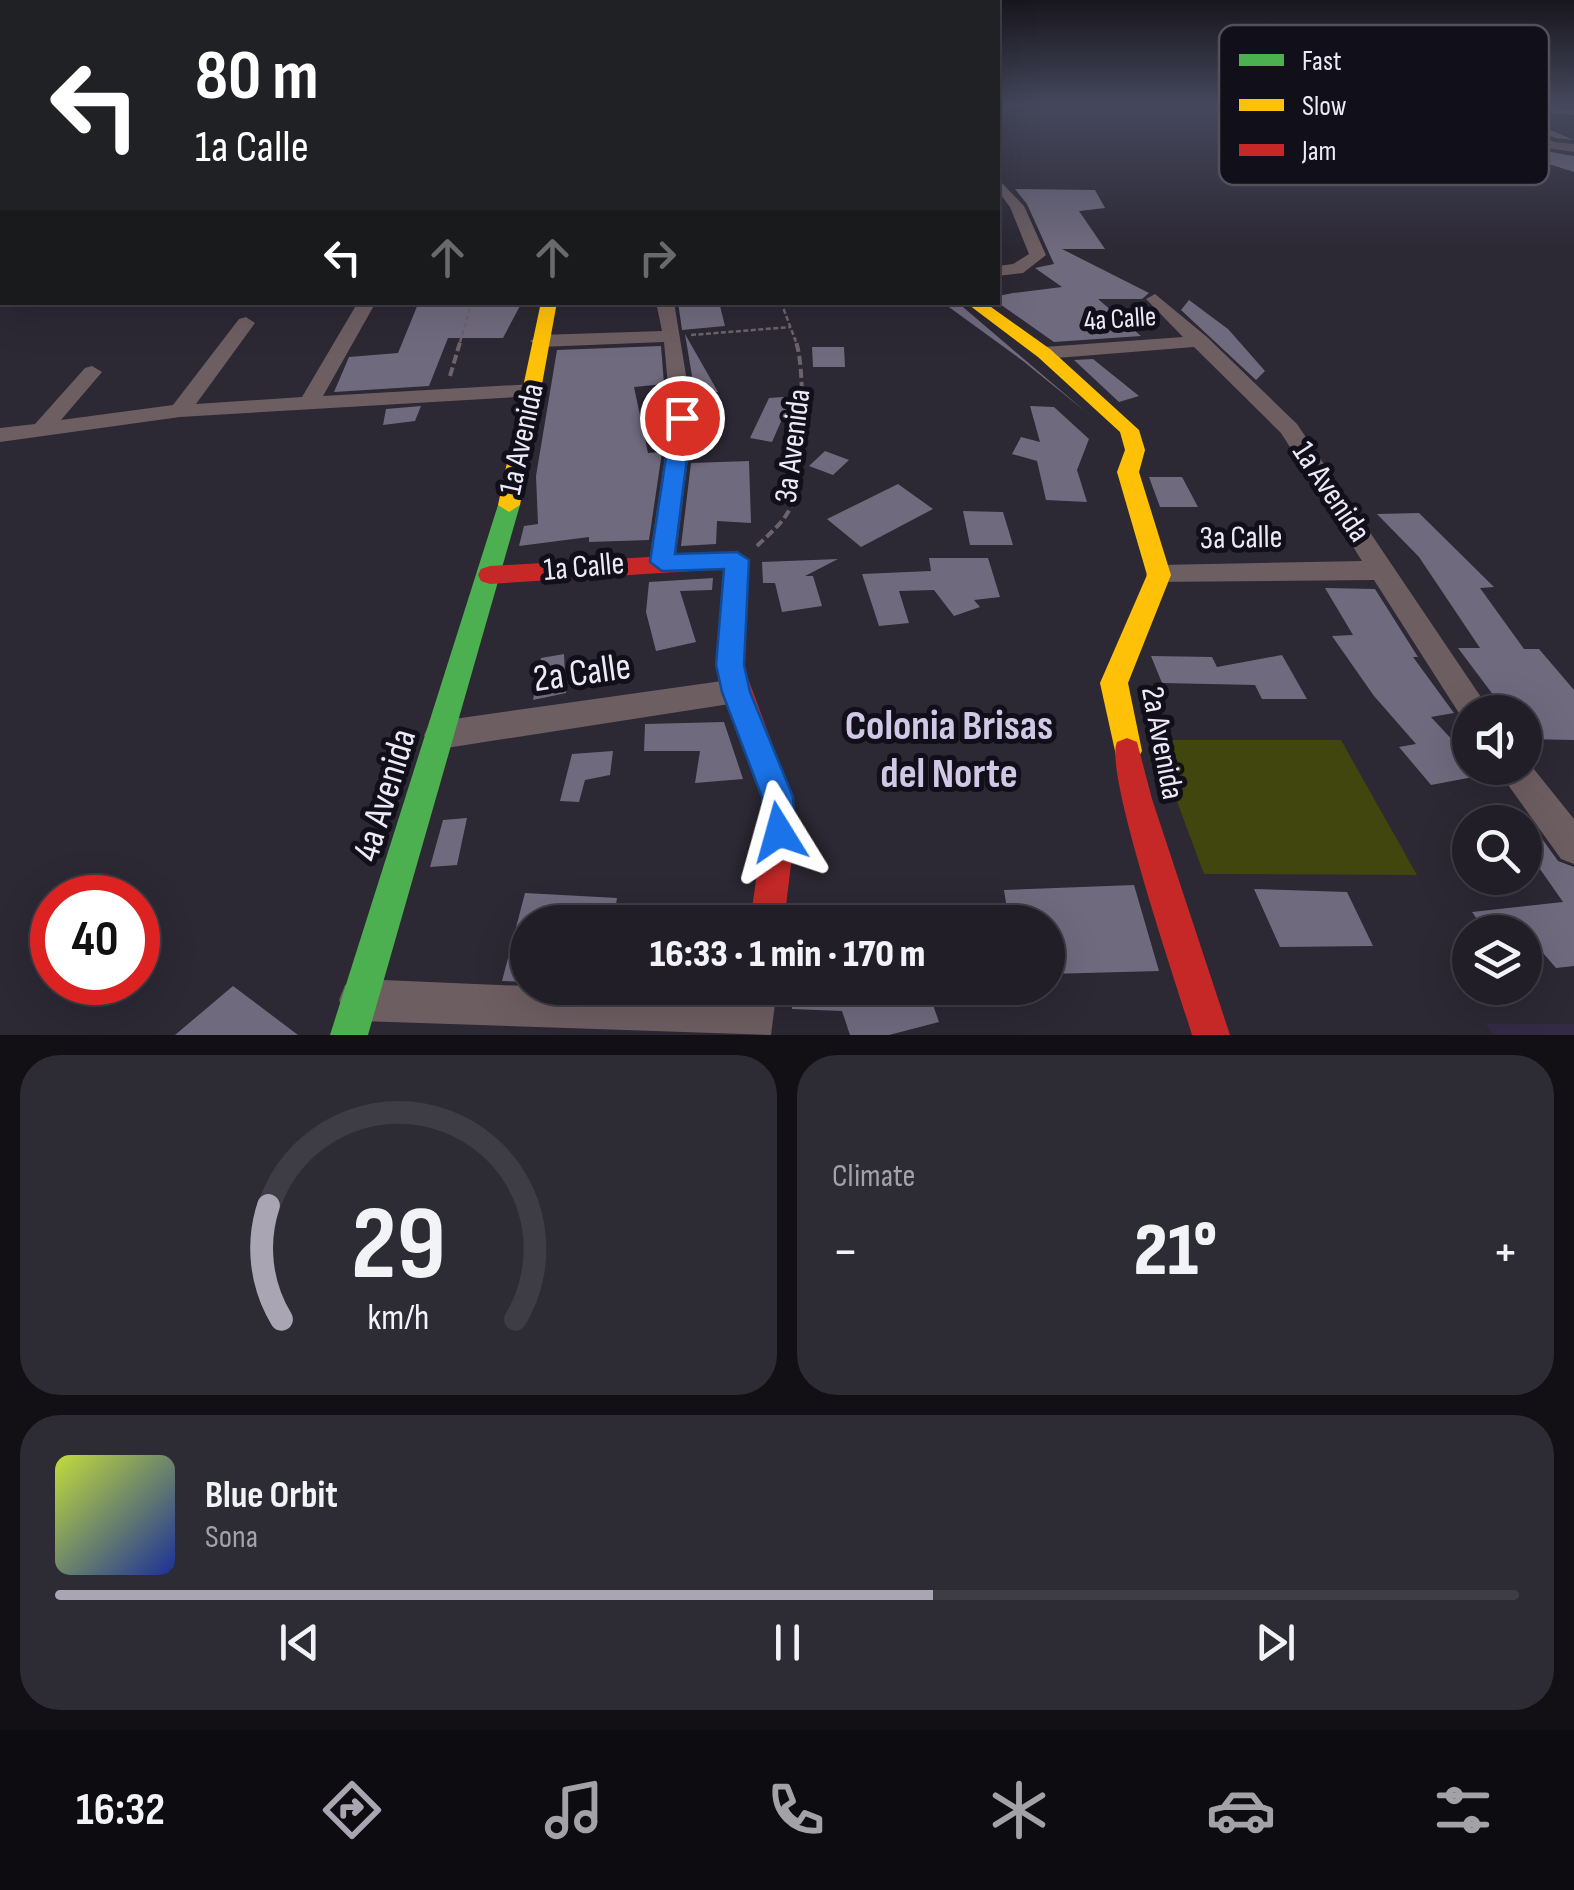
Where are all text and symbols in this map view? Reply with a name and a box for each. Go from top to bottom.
legend [1219,25,1549,185]
text: 80 m [195,35,319,119]
icon: left [30,40,160,170]
text: Fast [1302,45,1341,78]
text: Slow [1302,90,1347,123]
text: 1a Calle [195,120,309,175]
text: Jam [1301,135,1337,168]
icon: left [315,230,370,285]
icon: ahead [420,230,475,285]
icon: ahead [525,230,580,285]
icon: right [630,230,685,285]
street label: 4a Calle [1083,300,1157,338]
pin [640,376,725,461]
street label: 1a Avenida [491,380,553,498]
street label: 3a Avenida [767,387,819,505]
icon: arrive [655,391,710,446]
street label: 1a Avenida [1283,434,1379,550]
street label: 3a Calle [1199,518,1283,558]
street label: 1a Calle [542,544,626,590]
street label: 2a Calle [530,644,634,702]
street label: 2a Avenida [1132,683,1192,803]
map controls [1452,695,1542,1005]
button: sound [1452,695,1542,785]
district label: Colonia Brisas del Norte [845,701,1053,800]
street label: 4a Avenida [344,723,426,867]
position arrow [727,780,831,884]
button: search [1452,805,1542,895]
speed limit sign: 40 [30,875,160,1005]
button: layers [1452,915,1542,1005]
text: 16:33 · 1 min · 170 m [650,932,925,977]
text: Climate [832,1157,915,1196]
text: 29 [351,1183,446,1308]
text: 21° [1134,1206,1217,1297]
text: − [832,1219,859,1286]
text: + [1492,1219,1519,1286]
text: km/h [368,1297,429,1340]
text: Blue Orbit [205,1473,338,1518]
text: Sona [205,1518,258,1557]
icon: previous [272,1615,327,1670]
icon: pause [760,1615,815,1670]
icon: next [1248,1615,1303,1670]
icon: directions [317,1775,387,1845]
icon: music [539,1775,609,1845]
icon: phone [761,1775,831,1845]
icon: climate [984,1775,1054,1845]
icon: car [1206,1775,1276,1845]
icon: filters [1428,1775,1498,1845]
text: 16:32 [76,1783,165,1838]

